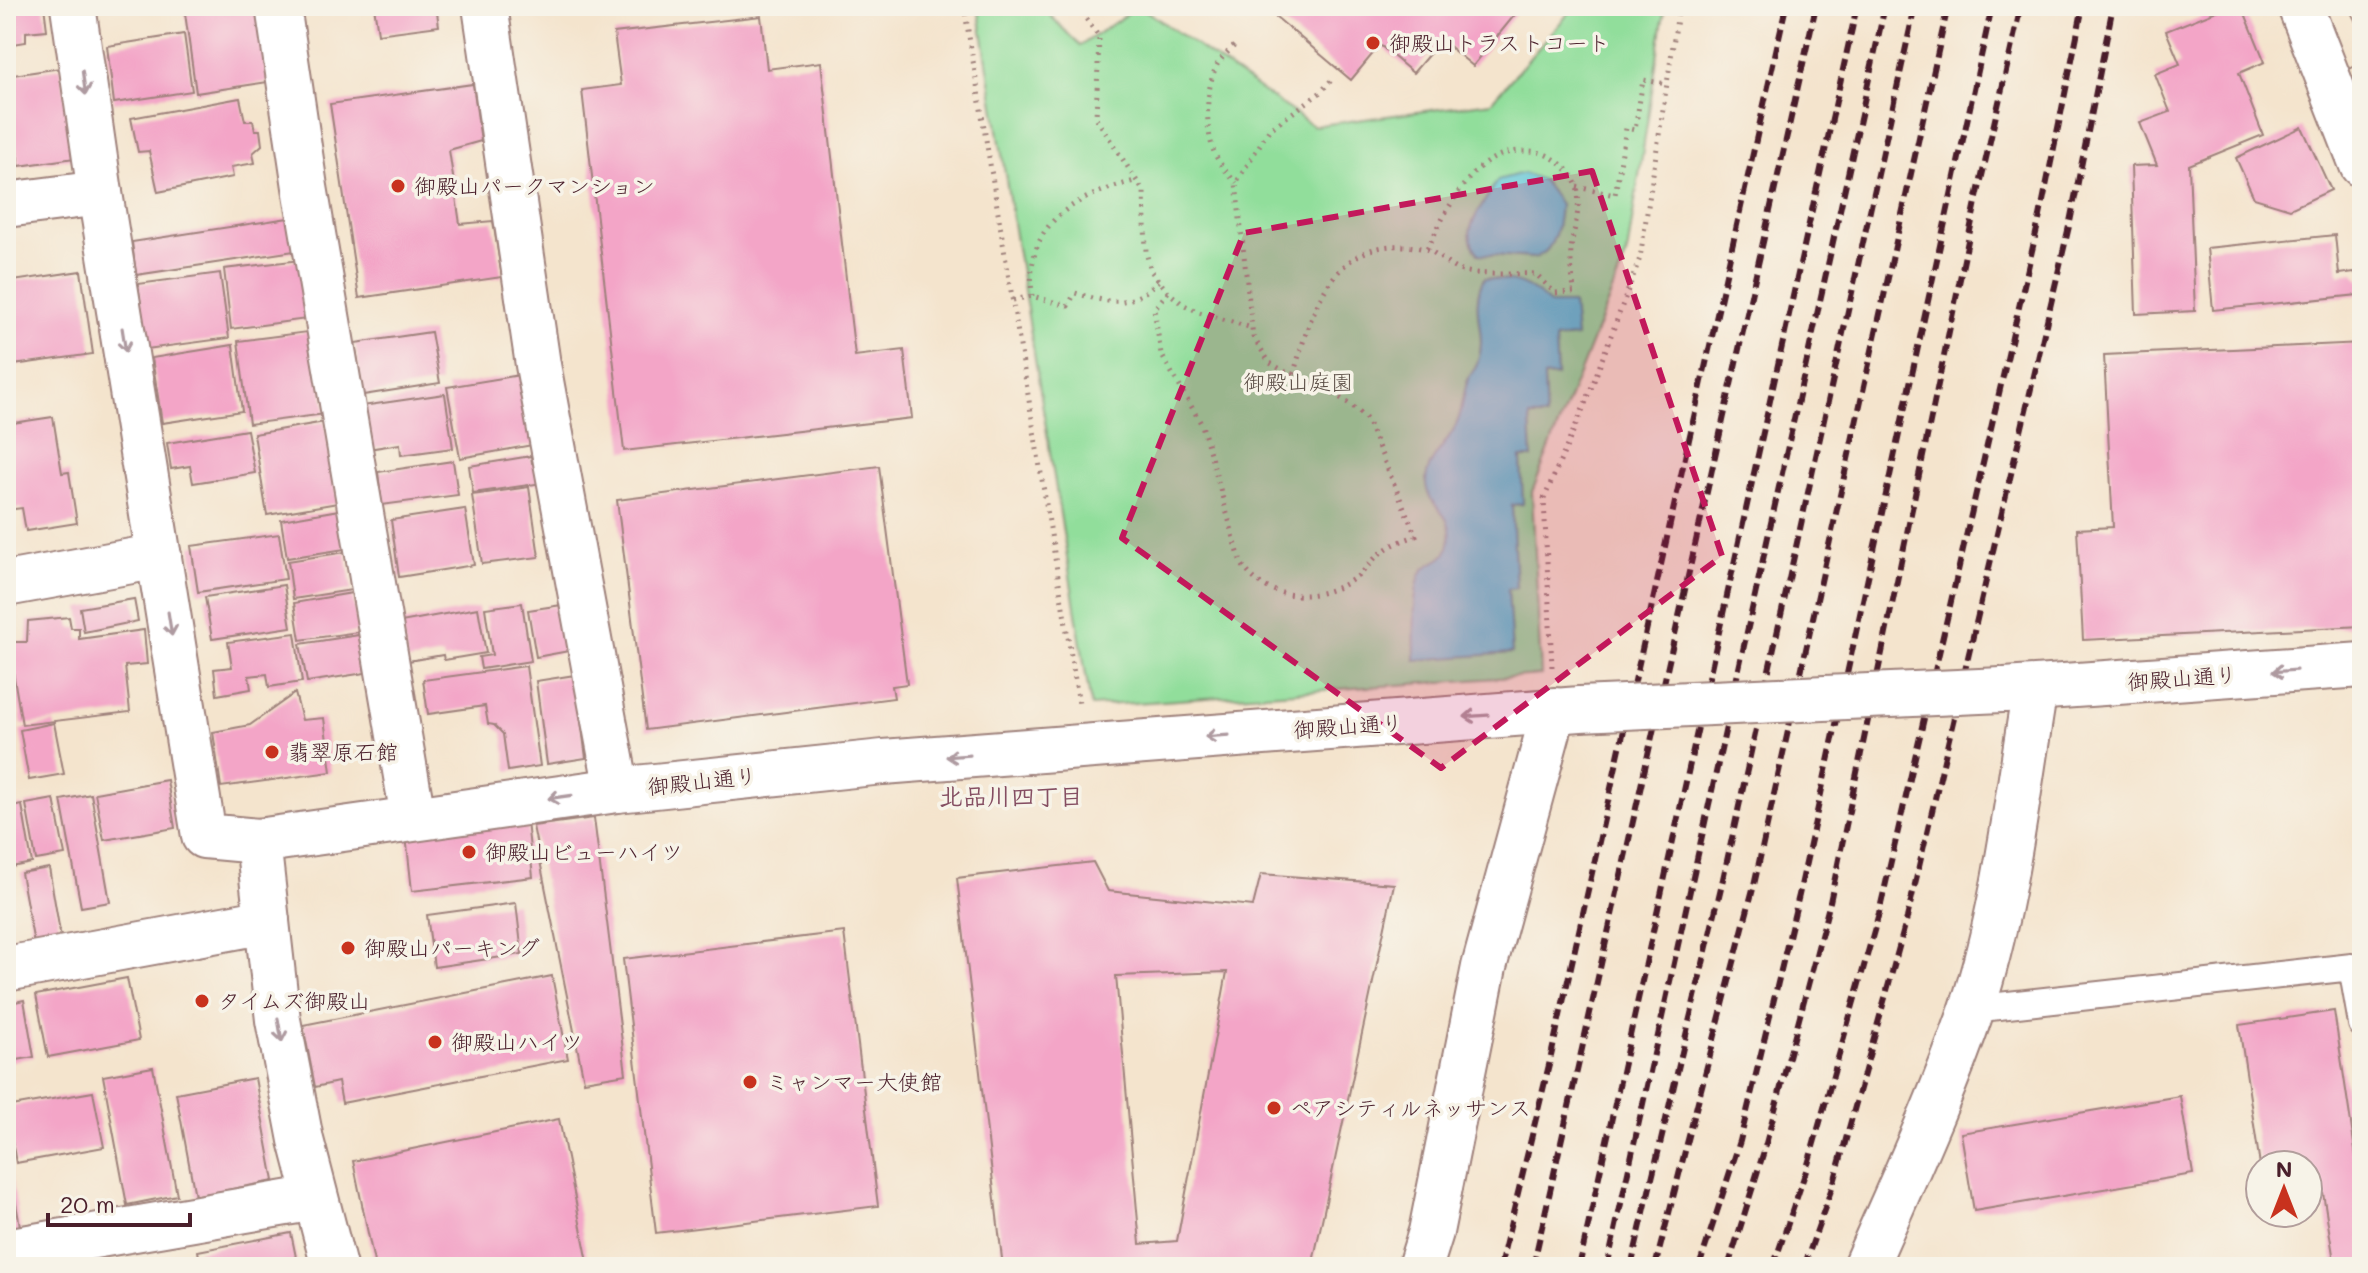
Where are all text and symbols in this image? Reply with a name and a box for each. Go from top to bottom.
place label: 御殿山トラストコート [1389,28,1610,57]
marker: 御殿山トラストコート [1364,34,1382,52]
one-way arrow [77,70,92,95]
place label: 御殿山パークマンション [414,171,655,200]
marker: 御殿山パークマンション [389,177,407,195]
one-way arrow [117,327,132,352]
park label: 御殿山庭園 [1243,367,1353,396]
one-way arrow [164,611,179,637]
street label: 御殿山通り [2126,659,2238,696]
one-way arrow [2271,664,2298,679]
street label: 御殿山通り [1292,707,1404,744]
one-way arrow [1463,709,1490,724]
one-way arrow [1204,729,1231,744]
place label: 翡翠原石館 [288,737,398,766]
marker: 翡翠原石館 [263,743,281,761]
one-way arrow [945,749,972,764]
street label: 御殿山通り [646,760,758,801]
district label: 北品川四丁目 [939,780,1083,811]
one-way arrow [548,790,573,805]
place label: 御殿山ビューハイツ [485,837,683,866]
marker: 御殿山ビューハイツ [460,843,478,861]
place label: 御殿山パーキング [364,933,540,962]
marker: 御殿山パーキング [339,939,357,957]
place label: タイムズ御殿山 [218,986,370,1015]
marker: タイムズ御殿山 [193,992,211,1010]
one-way arrow [274,1017,289,1042]
place label: 御殿山ハイツ [451,1027,583,1056]
marker: 御殿山ハイツ [426,1033,444,1051]
place label: ミャンマー大使館 [766,1067,942,1096]
marker: ミャンマー大使館 [741,1073,759,1091]
place label: ペアシティルネッサンス [1290,1093,1531,1122]
marker: ペアシティルネッサンス [1265,1099,1283,1117]
north arrow [2244,1149,2324,1229]
text: N [2276,1154,2292,1183]
scale bar [48,1177,190,1227]
text: 20 m [60,1188,115,1219]

